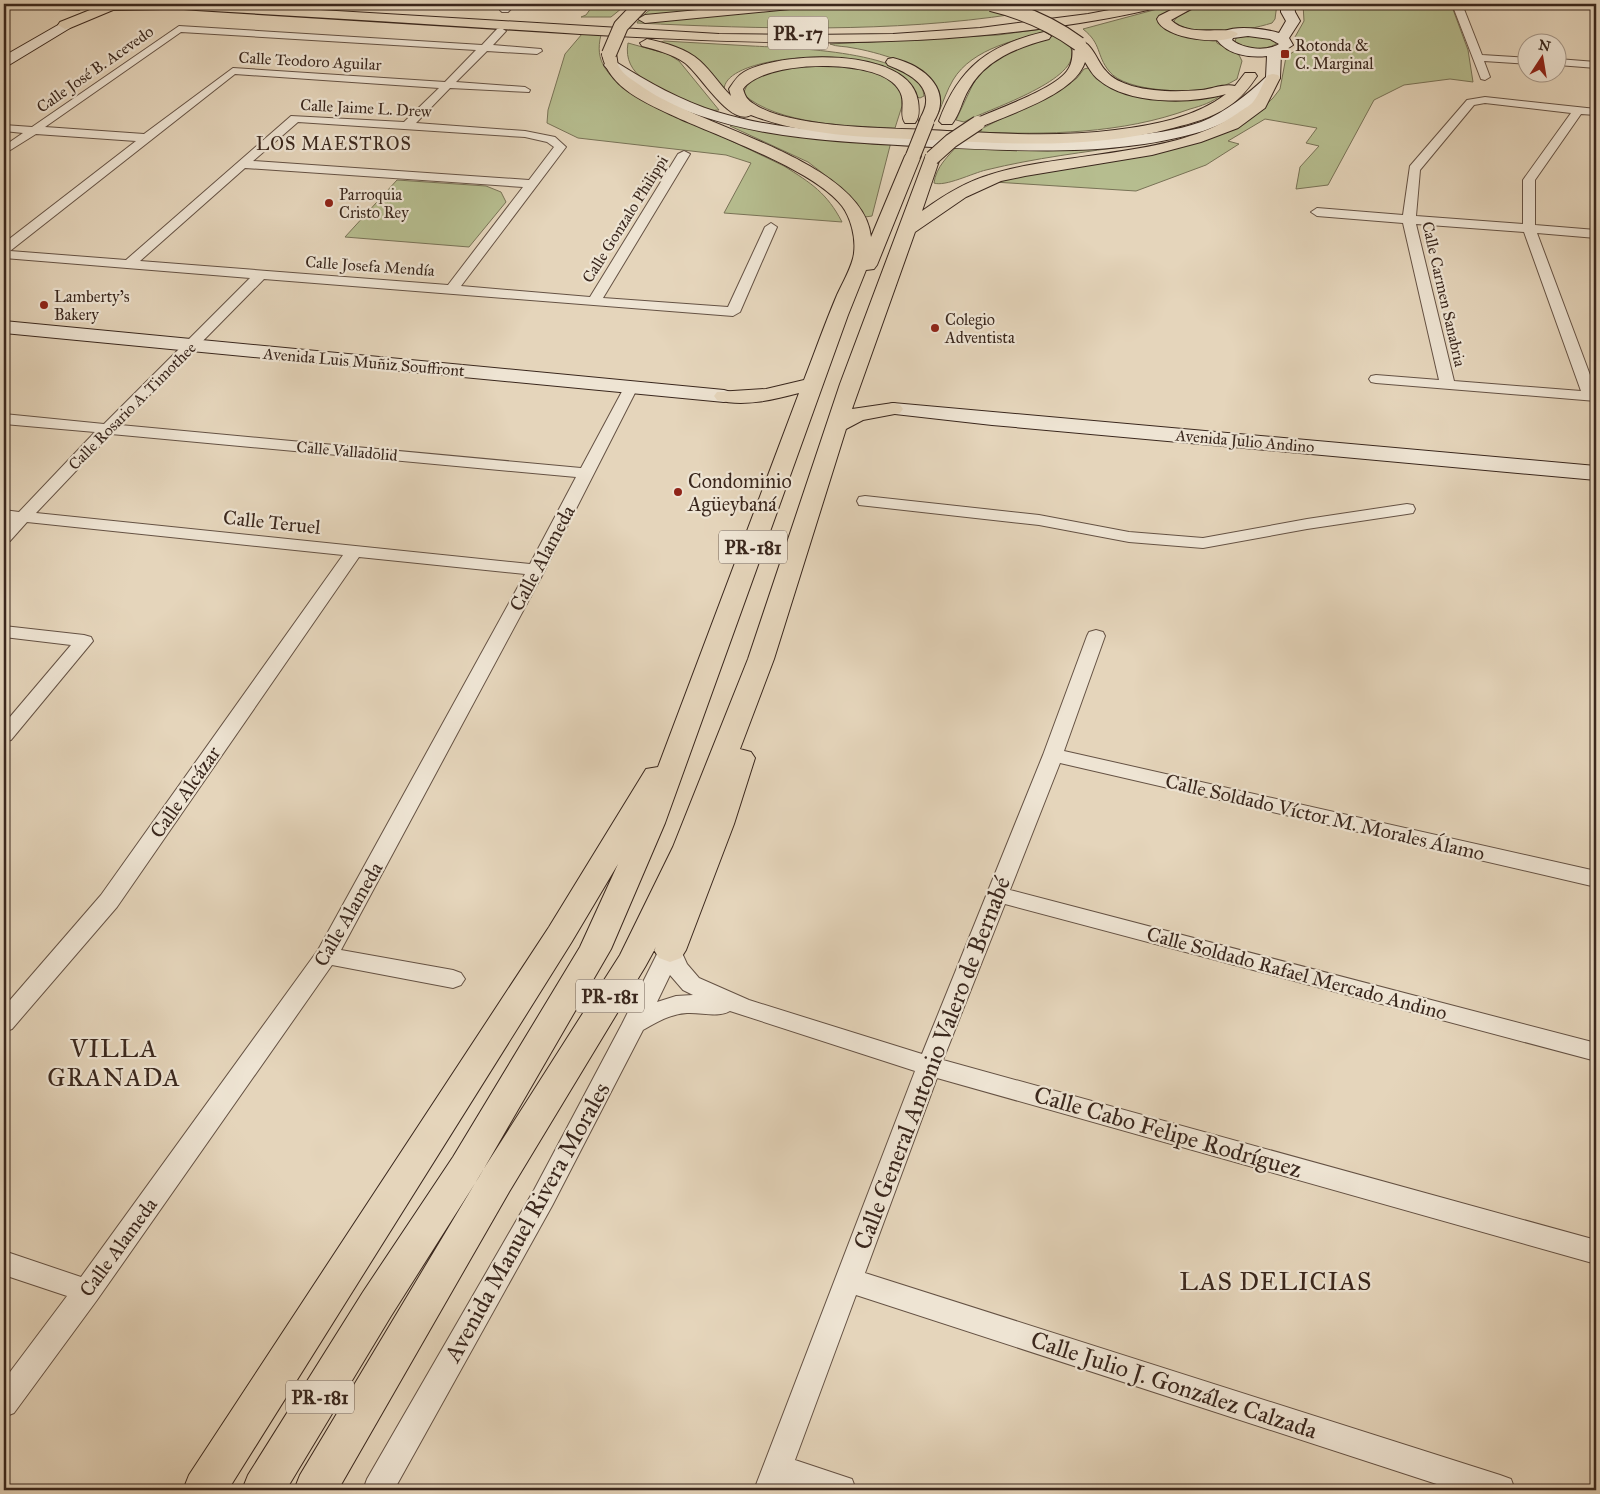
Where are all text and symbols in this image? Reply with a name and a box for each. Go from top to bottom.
road number: PR-17 [768,16,828,49]
street label: Calle José B. Acevedo [33,22,158,117]
north arrow [1518,32,1568,82]
place label: Rotonda & C. Marginal [1295,36,1374,74]
text: N [1537,36,1552,55]
street label: Calle Teodoro Aguilar [238,48,382,75]
marker: Rotonda & C. Marginal [1279,48,1291,60]
street label: Calle Jaime L. Drew [300,95,433,122]
district label: LOS MAESTROS [256,133,412,155]
street label: Calle Gonzalo Philippi [578,151,672,286]
place label: Parroquia Cristo Rey [339,185,409,222]
marker: Parroquia Cristo Rey [323,197,335,209]
street label: Calle Carmen Sanabria [1418,220,1470,369]
street label: Calle Josefa Mendía [305,252,436,281]
place label: Lamberty's Bakery [54,287,130,324]
marker: Lamberty's Bakery [38,299,50,311]
place label: Colegio Adventista [944,310,1015,347]
marker: Colegio Adventista [929,322,941,334]
street label: Calle Rosario A. Timothee [64,338,200,474]
street label: Avenida Luis Muñiz Souffront [261,344,466,380]
street label: Avenida Julio Andino [1174,425,1315,458]
street label: Calle Valladolid [296,437,398,465]
place label: Condominio Agüeybaná [687,469,792,517]
marker: Condominio Agüeybaná [672,486,684,498]
street label: Calle Alameda [504,501,580,615]
street label: Calle Teruel [222,505,323,539]
road number: PR-181 [719,530,787,564]
street label: Calle Alcázar [145,741,226,842]
street label: Calle Soldado Víctor M. Morales Álamo [1163,768,1487,865]
street label: Calle Alameda [309,857,388,970]
street label: Calle General Antonio Valero de Bernabé [847,872,1017,1254]
street label: Calle Soldado Rafael Mercado Andino [1144,921,1450,1025]
road number: PR-181 [576,979,644,1012]
district label: VILLA GRANADA [47,1033,181,1093]
street label: Avenida Manuel Rivera Morales [437,1077,617,1368]
street label: Calle Cabo Felipe Rodríguez [1030,1079,1306,1185]
street label: Calle Alameda [74,1192,162,1301]
district label: LAS DELICIAS [1180,1266,1372,1297]
street label: Calle Julio J. González Calzada [1027,1324,1322,1446]
road number: PR-181 [286,1380,354,1414]

